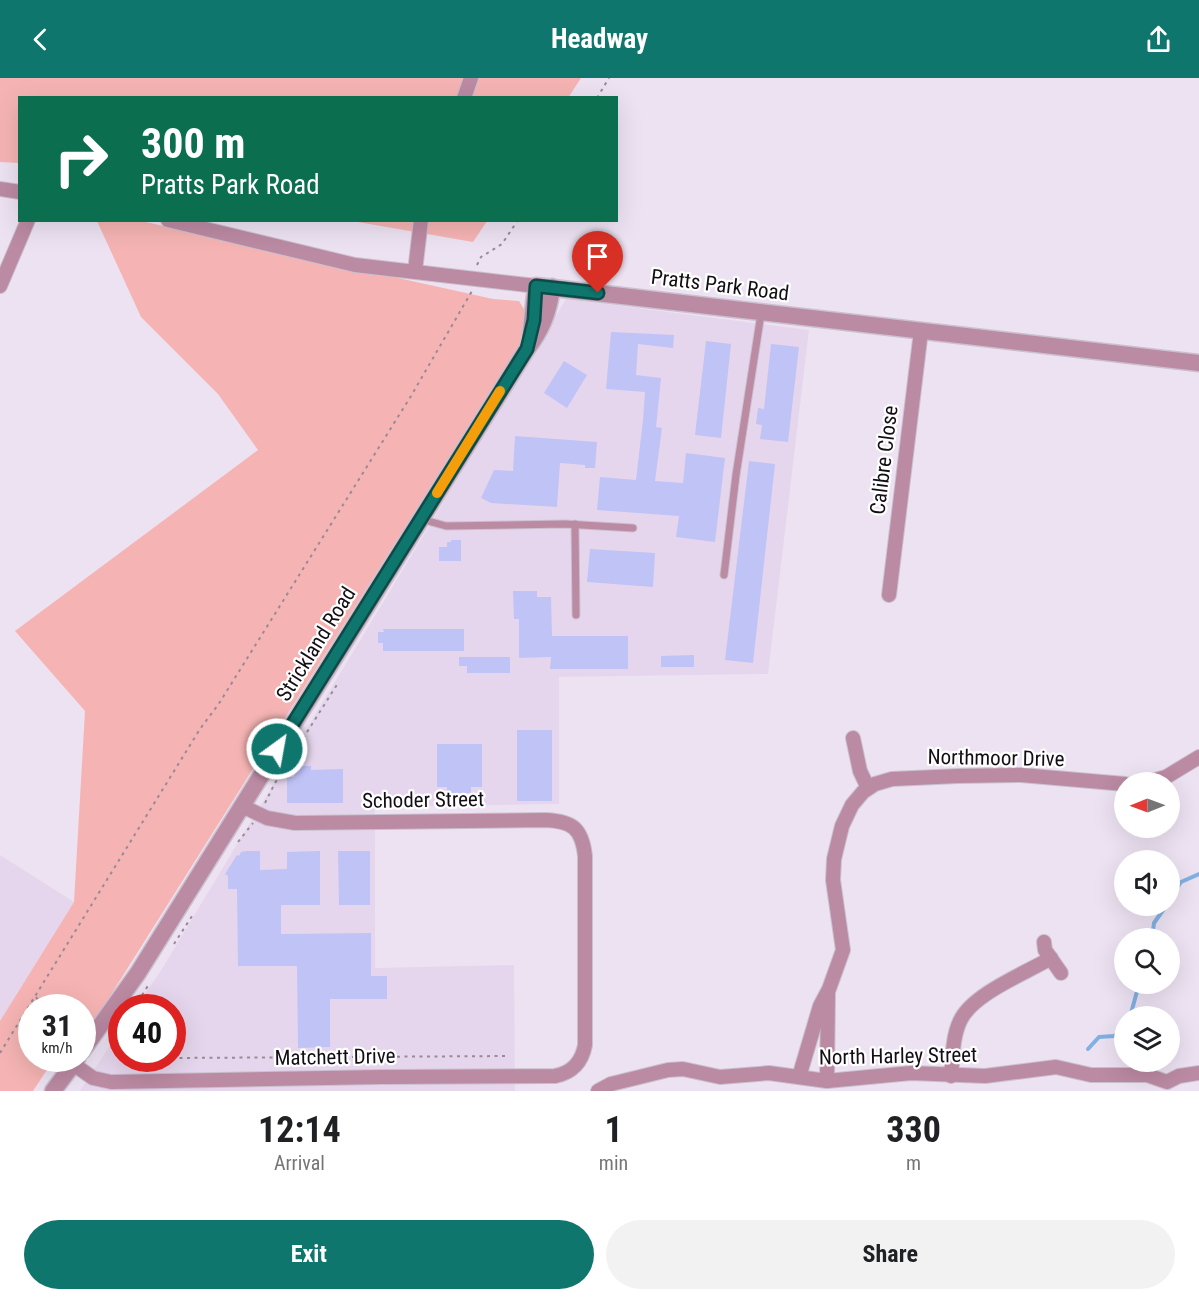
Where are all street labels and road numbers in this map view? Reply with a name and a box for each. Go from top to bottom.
street label: Pratts Park Road [650,265,790,305]
street label: Calibre Close [865,404,903,516]
street label: Strickland Road [271,583,361,705]
street label: Northmoor Drive [927,745,1065,771]
street label: Schoder Street [362,787,484,813]
street label: North Harley Street [819,1043,977,1069]
street label: Matchett Drive [274,1044,396,1070]

